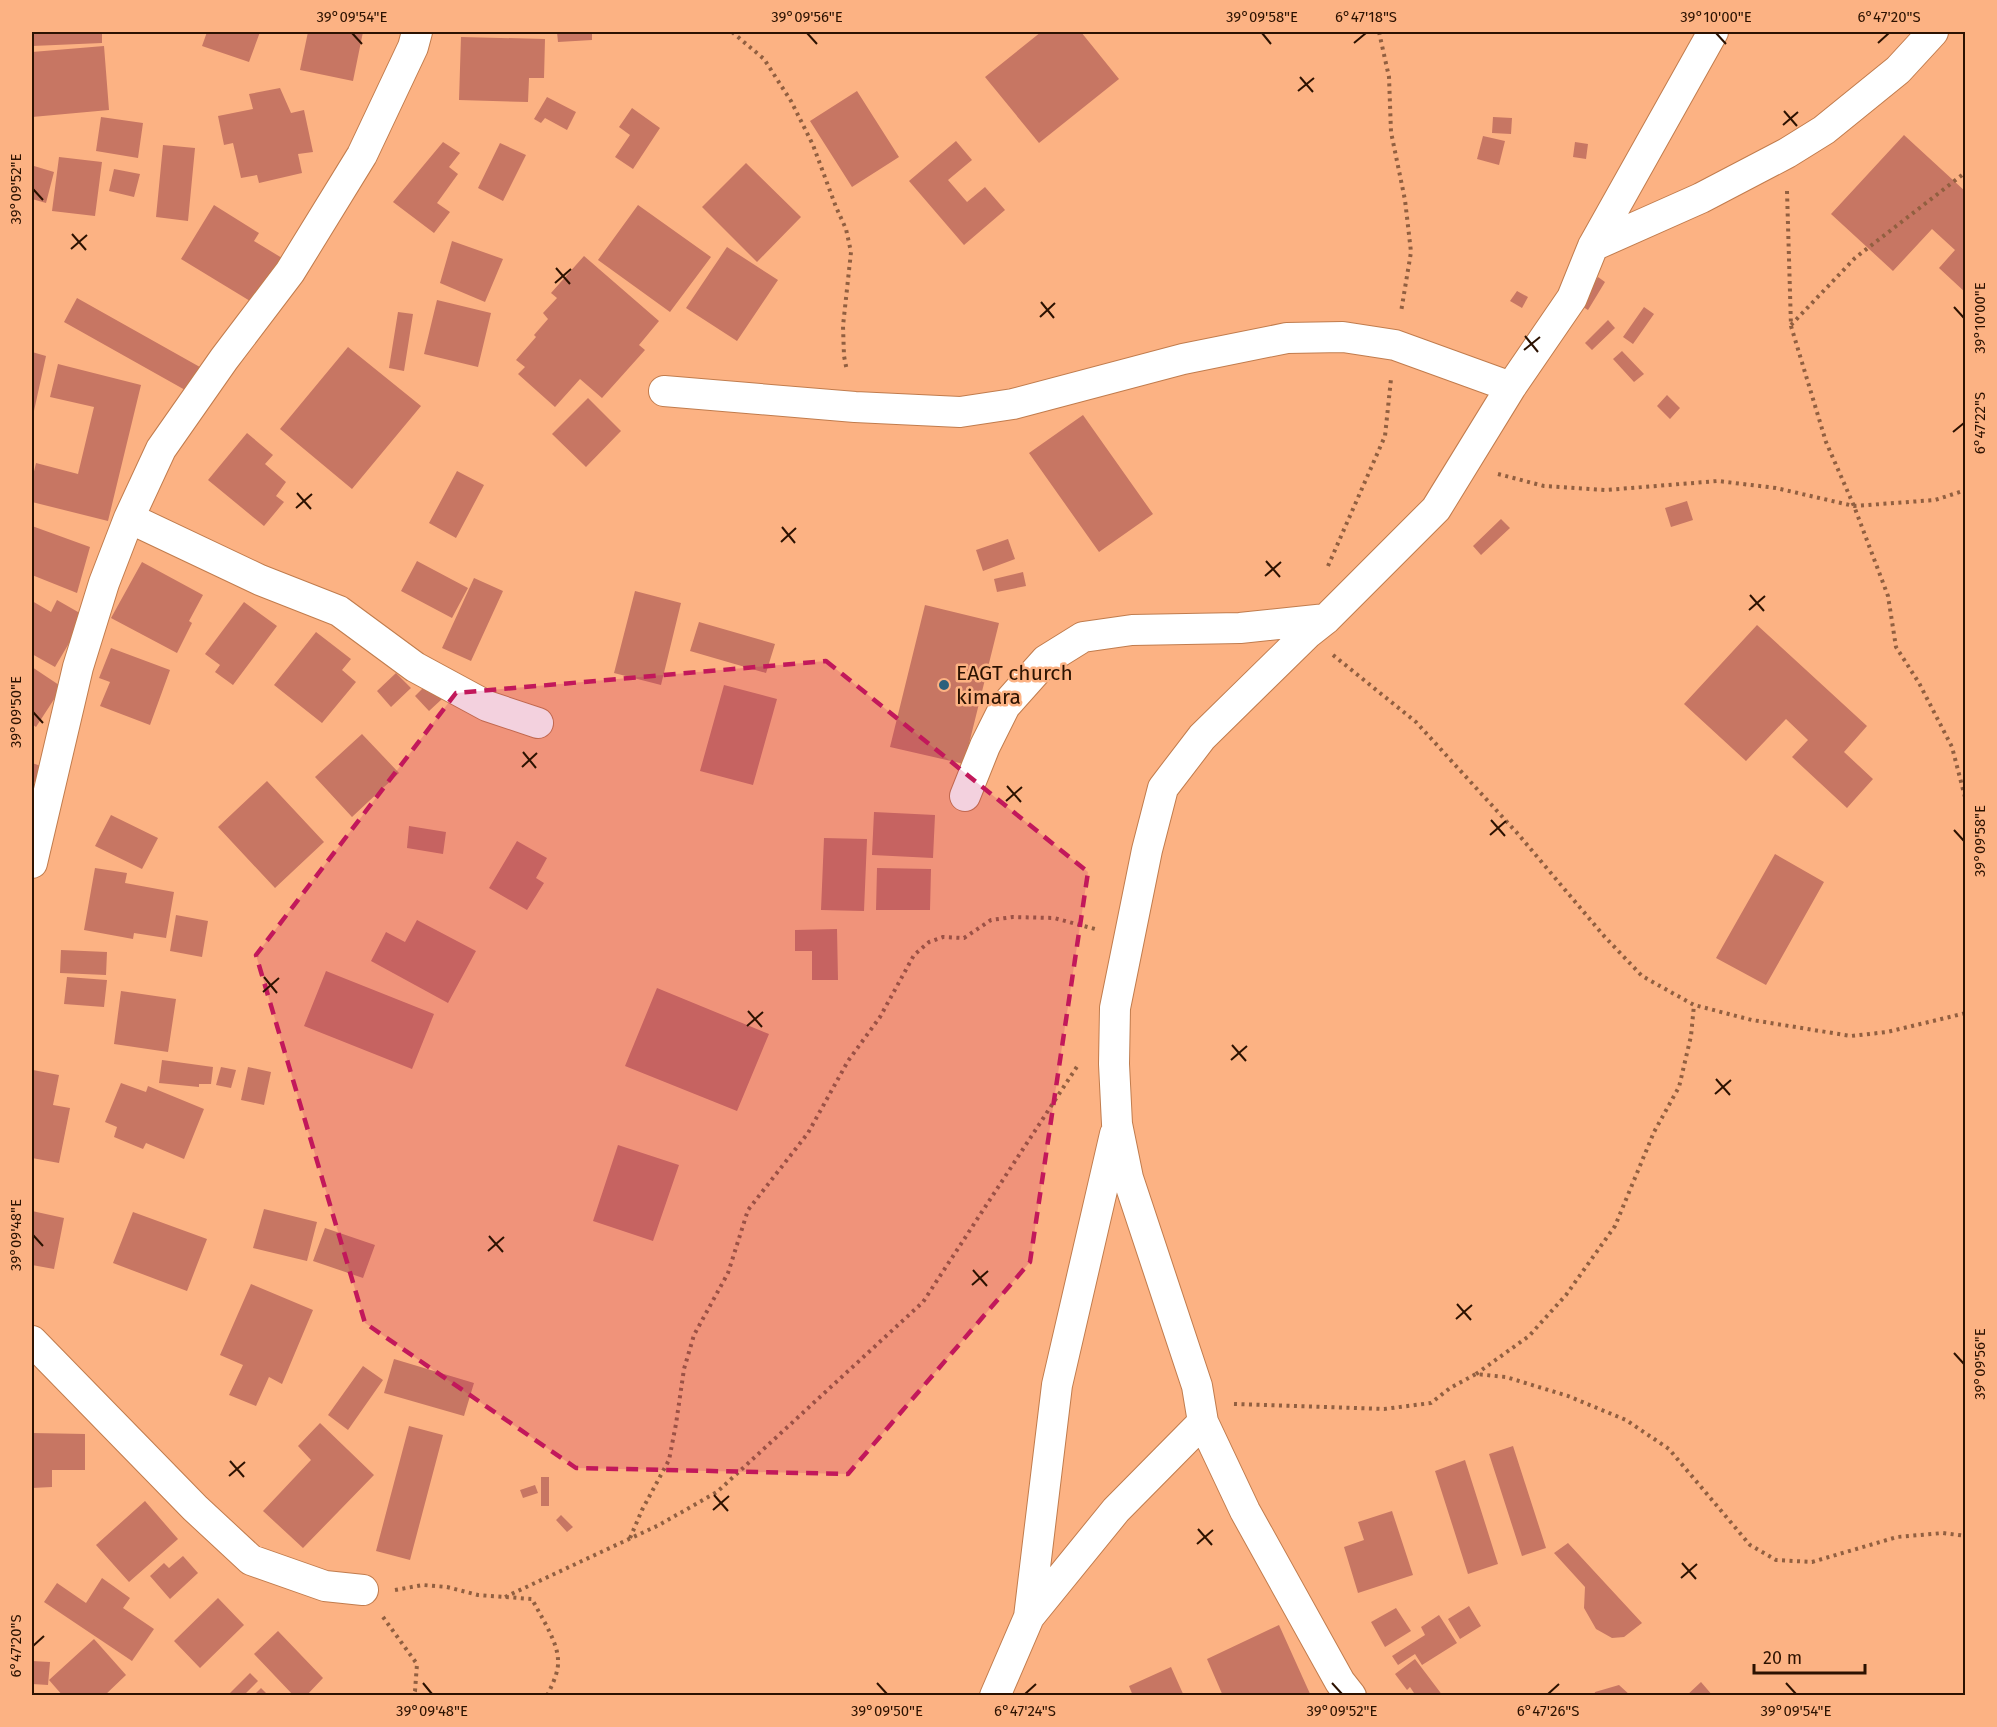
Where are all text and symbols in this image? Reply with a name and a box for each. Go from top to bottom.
text: 39°09'54"E [316,8,388,26]
text: 39°09'56"E [771,8,843,26]
text: 39°09'58"E [1226,8,1298,26]
text: 6°47'18"S [1335,8,1397,26]
text: 39°10'00"E [1680,8,1752,26]
text: 6°47'20"S [1857,8,1921,26]
text: 39°09'52"E [7,153,25,225]
text: 39°10'00"E [1971,282,1989,354]
text: 6°47'22"S [1971,392,1989,454]
place label: EAGT church kimara [956,660,1073,710]
text: 39°09'50"E [7,676,25,748]
marker: EAGT church kimara [937,678,951,692]
text: 39°09'58"E [1971,805,1989,877]
text: 39°09'48"E [7,1199,25,1271]
text: 39°09'56"E [1971,1328,1989,1400]
text: 6°47'20"S [7,1614,25,1678]
scale bar [1754,1637,1865,1675]
text: 20 m [1763,1647,1802,1669]
text: 39°09'48"E [396,1702,468,1720]
text: 39°09'50"E [851,1702,923,1720]
text: 6°47'24"S [994,1702,1056,1720]
text: 39°09'52"E [1306,1702,1378,1720]
text: 6°47'26"S [1517,1702,1579,1720]
text: 39°09'54"E [1760,1702,1832,1720]

